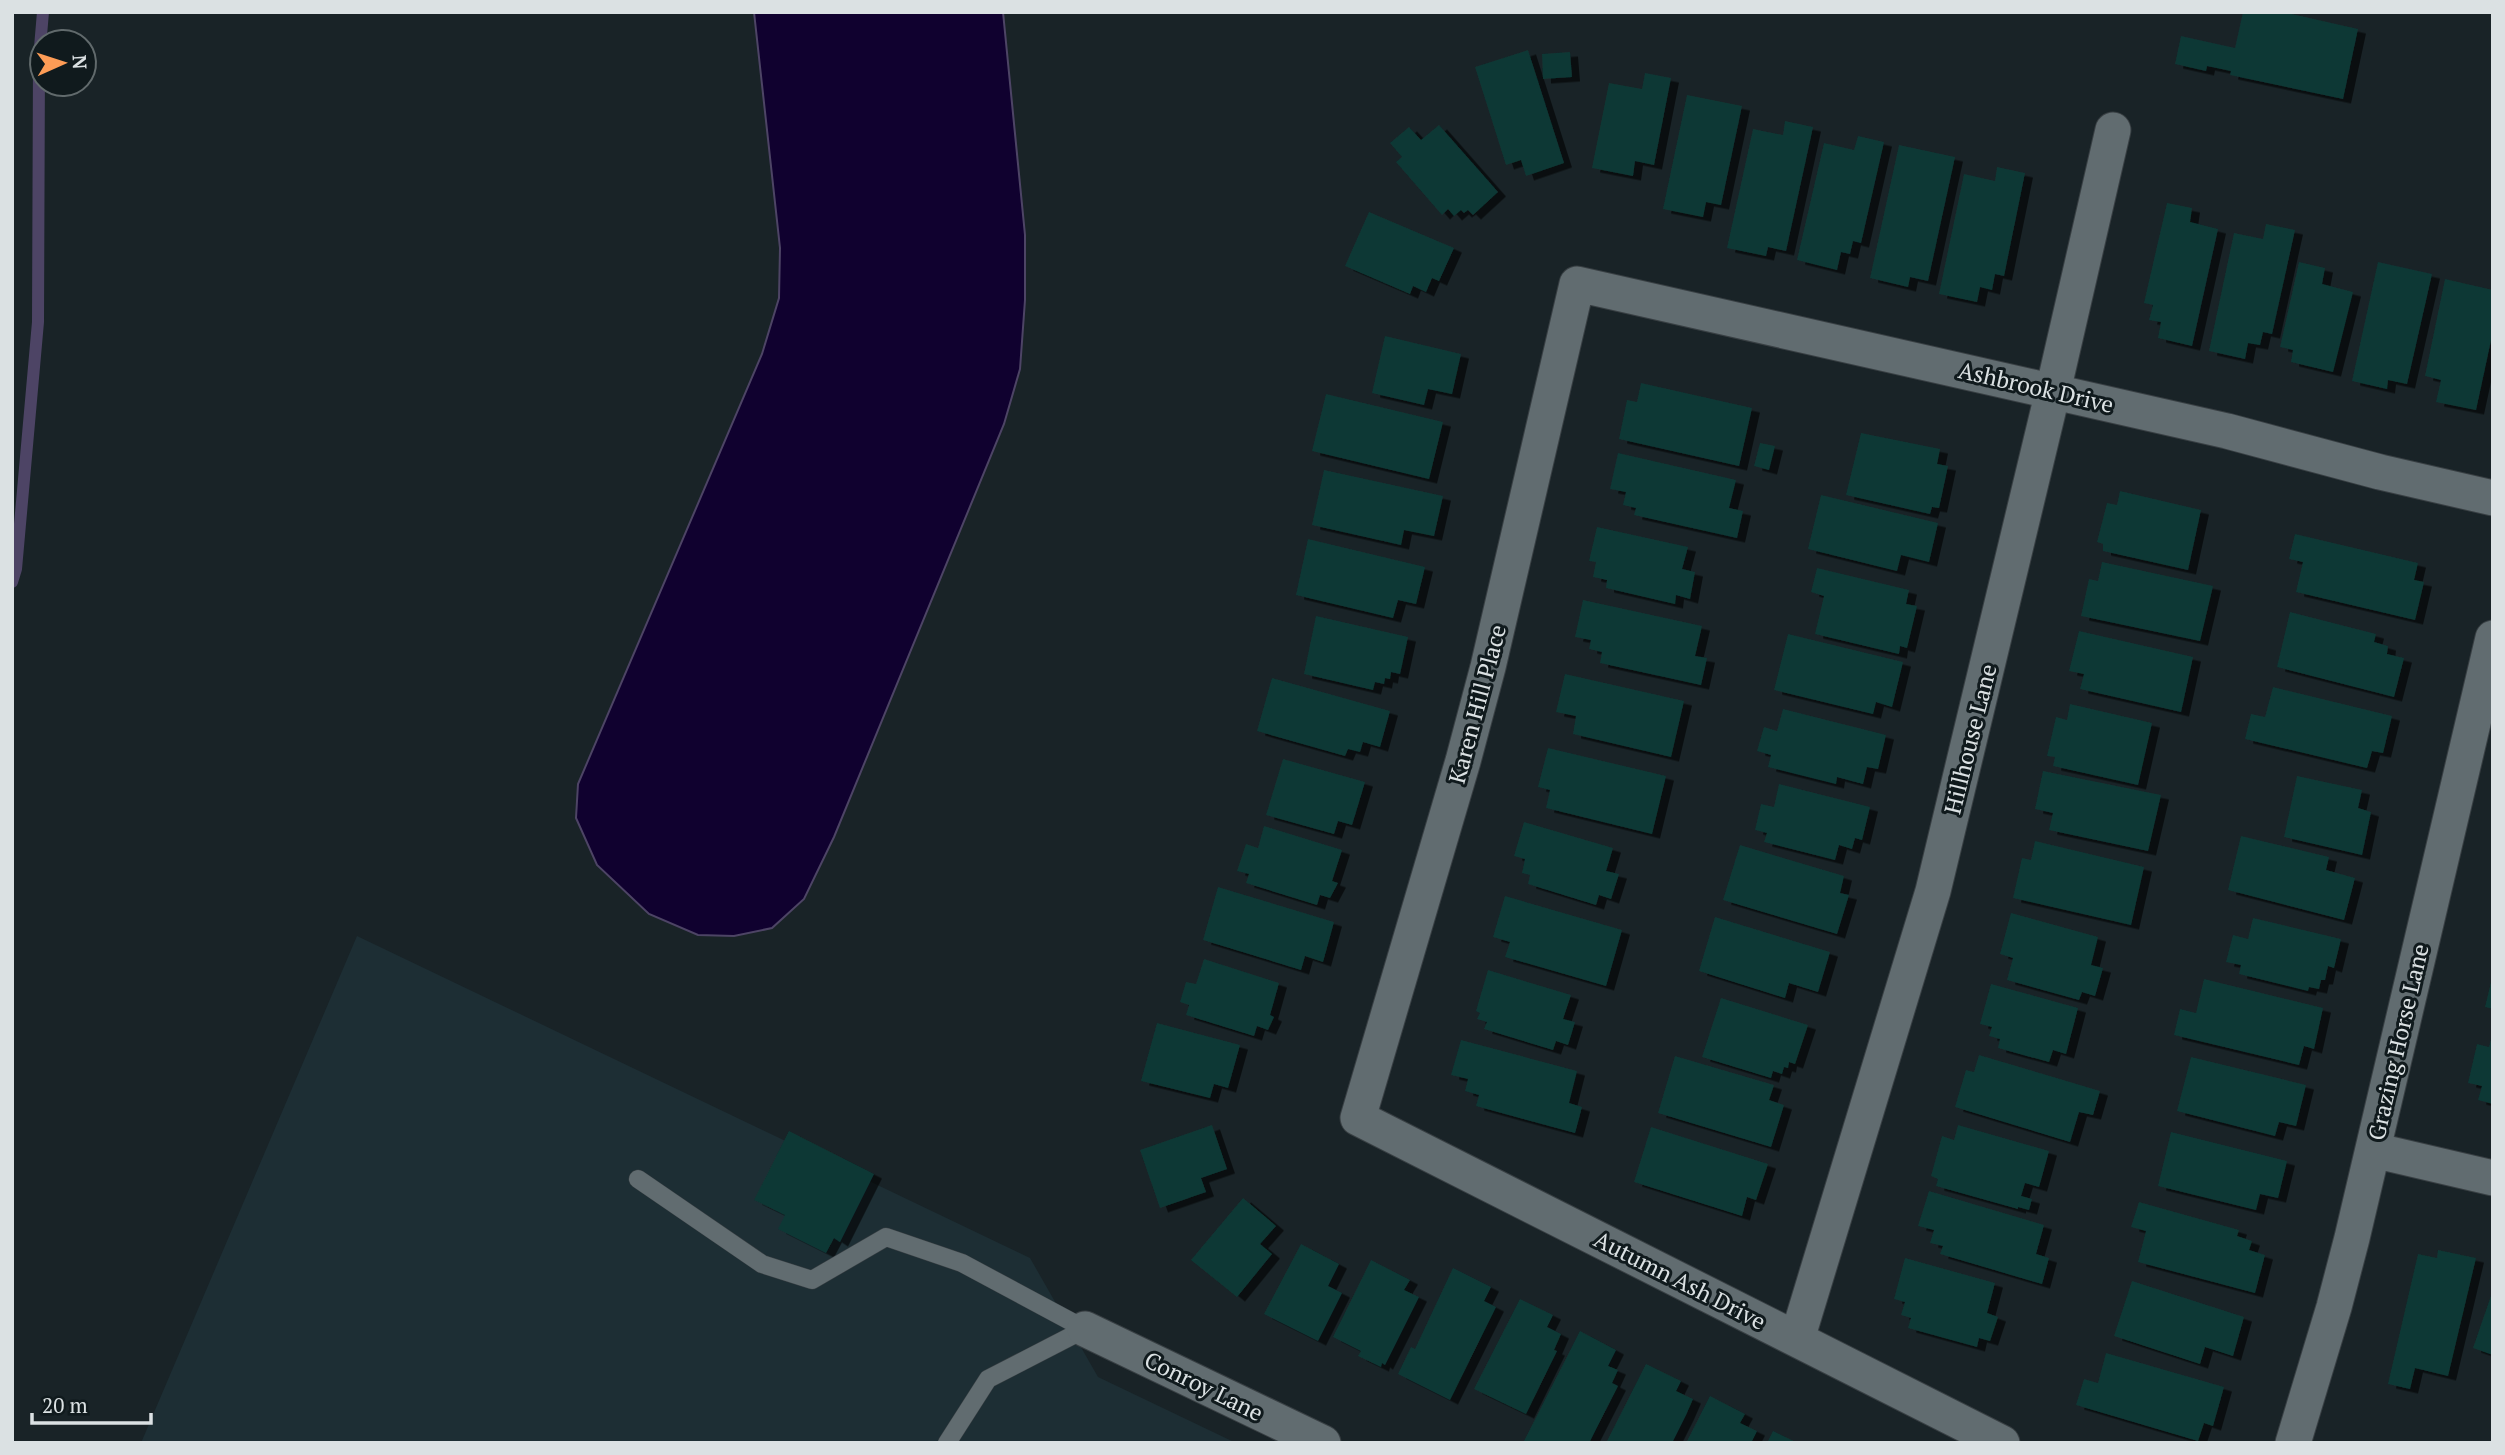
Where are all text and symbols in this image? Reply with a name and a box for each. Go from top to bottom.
north arrow [28,28,98,98]
text: N [68,54,93,71]
street label: Ashbrook Drive [1955,354,2117,420]
street label: Karen Hill Place [1441,621,1513,787]
street label: Hillhouse Lane [1936,661,2004,817]
street label: Grazing Horse Lane [2360,941,2436,1143]
street label: Autumn Ash Drive [1589,1223,1771,1337]
street label: Conroy Lane [1139,1344,1269,1428]
scale bar [32,1382,150,1426]
text: 20 m [42,1391,88,1419]

